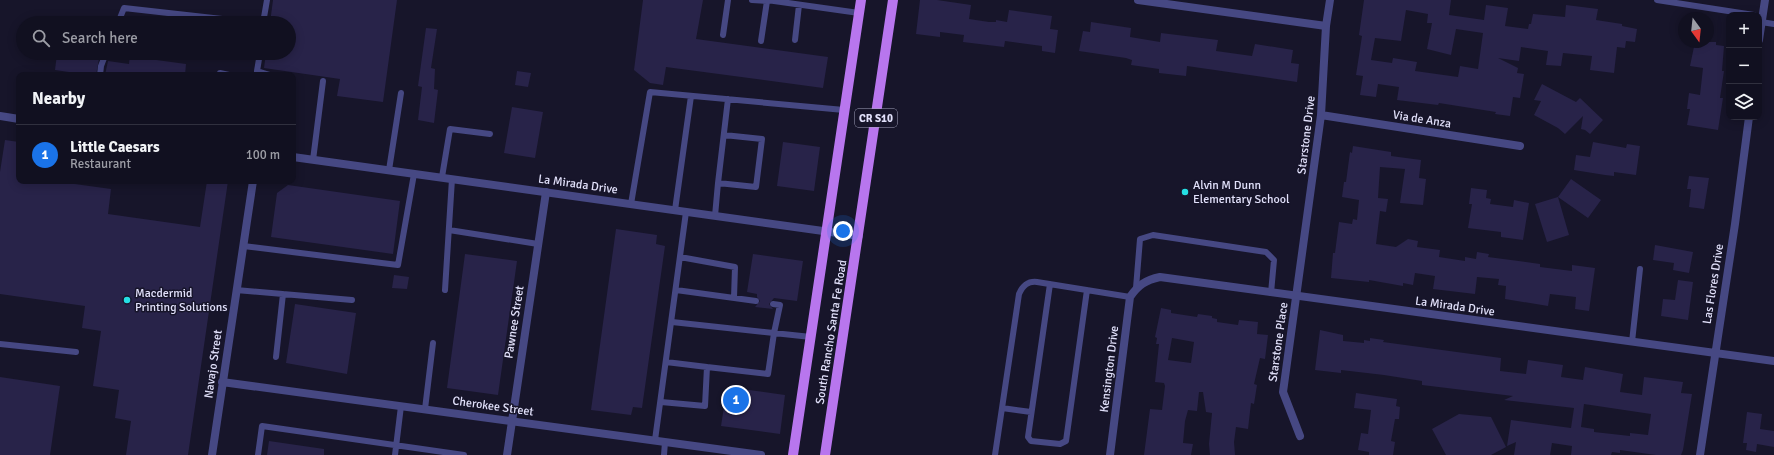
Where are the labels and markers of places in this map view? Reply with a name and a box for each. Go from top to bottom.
place label: Alvin M Dunn Elementary School [1193,178,1290,207]
marker: Alvin M Dunn Elementary School [1180,187,1190,197]
place label: Macdermid Printing Solutions [135,286,228,315]
marker: Macdermid Printing Solutions [122,295,132,305]
pin: 1 [723,385,749,415]

